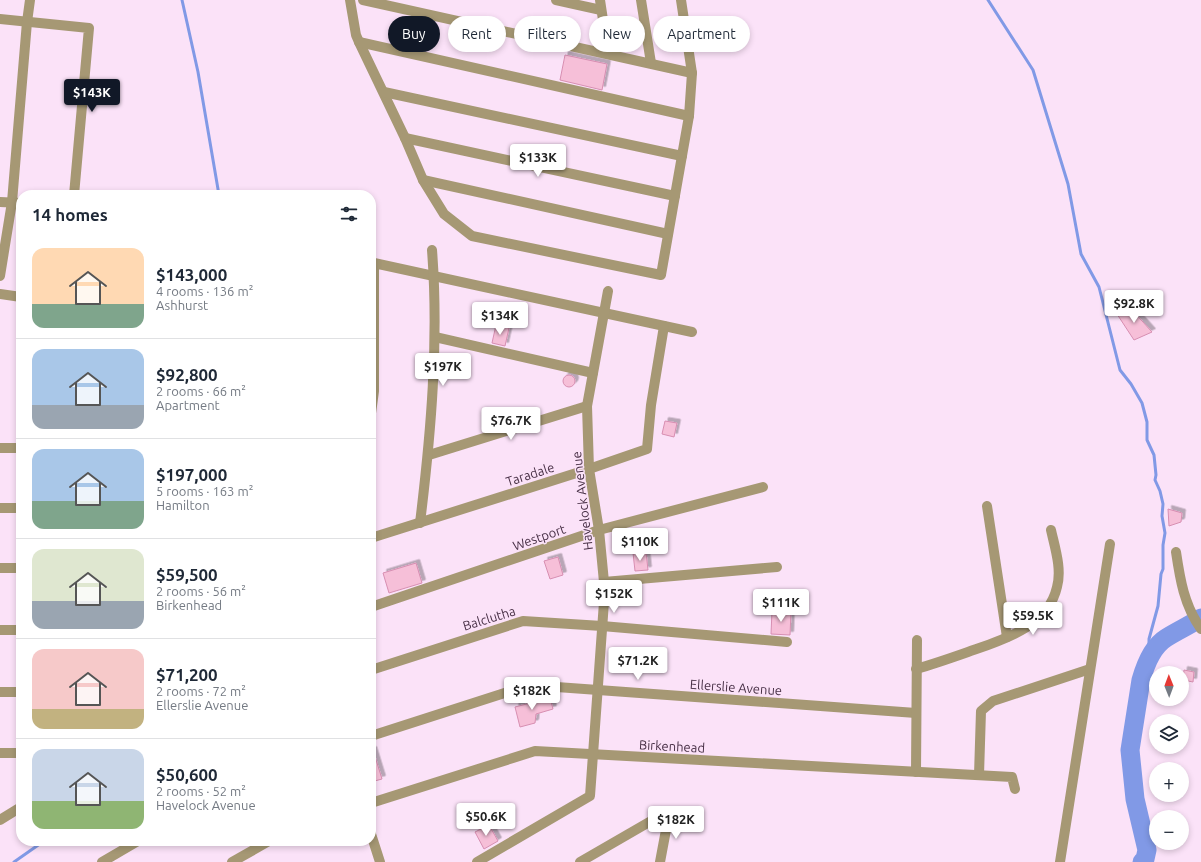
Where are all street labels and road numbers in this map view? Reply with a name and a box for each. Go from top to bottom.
street label: Havelock Avenue [569,451,595,551]
street label: Taradale [504,460,556,488]
street label: Westport [511,521,567,553]
street label: Balclutha [461,603,517,633]
street label: Ellerslie Avenue [689,677,783,697]
street label: Birkenhead [639,737,705,755]

